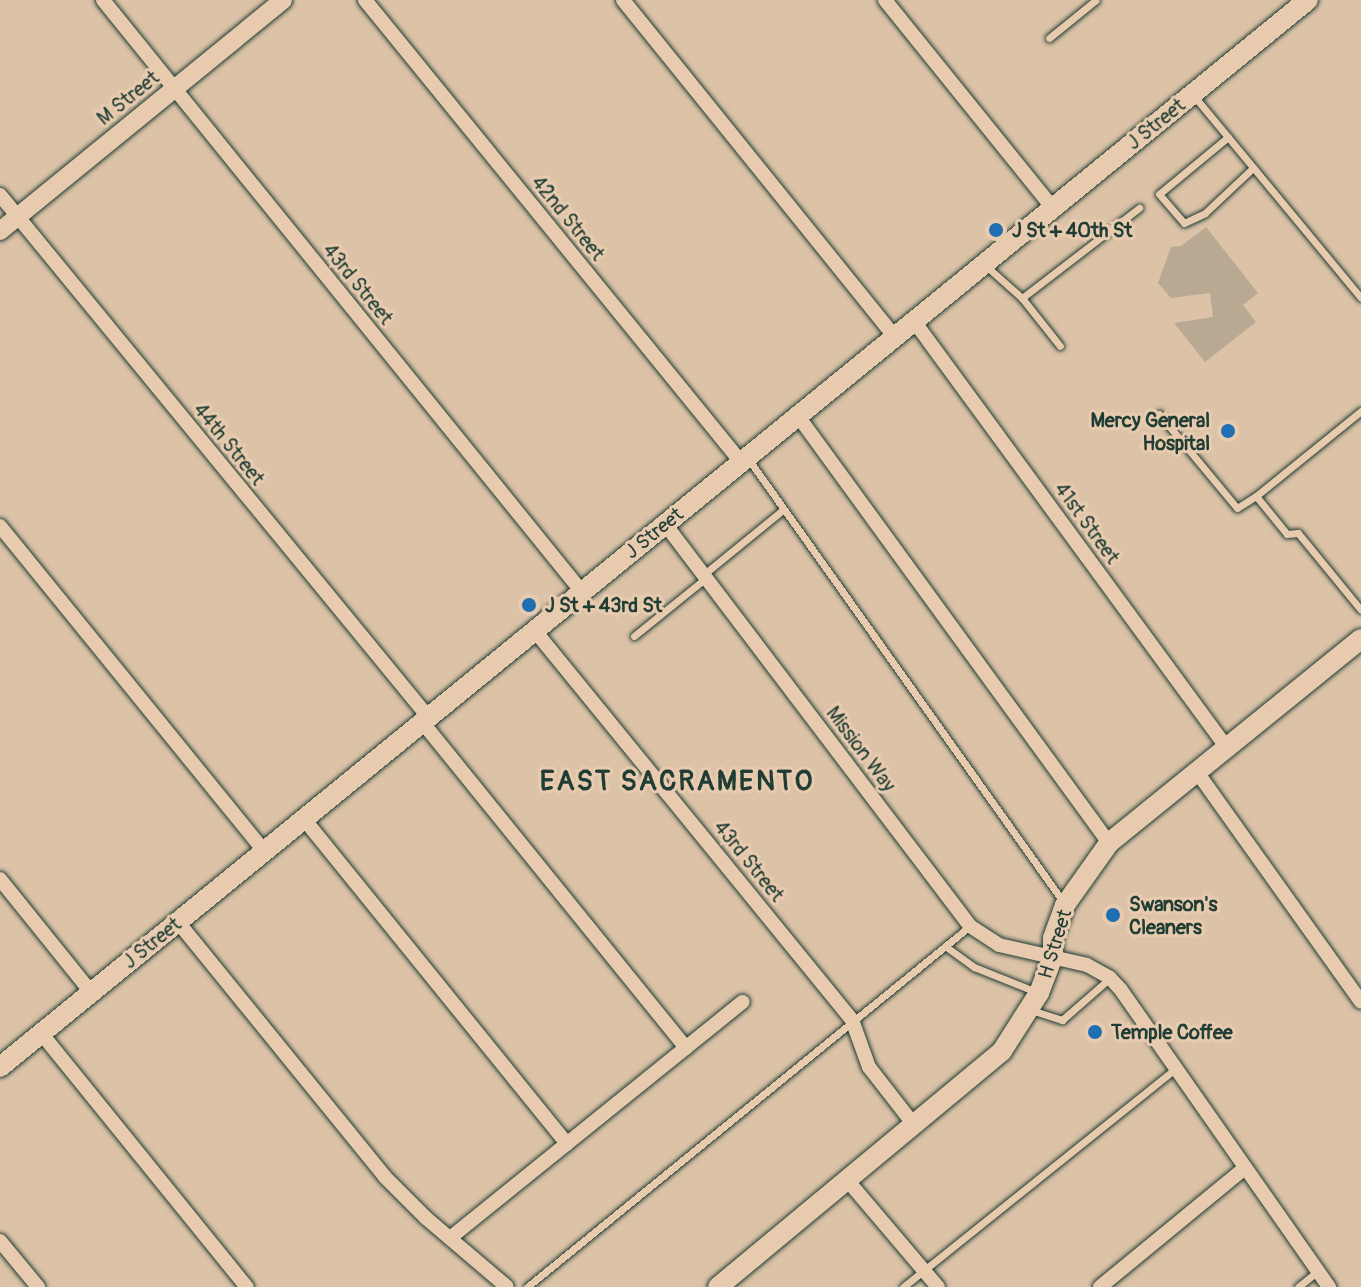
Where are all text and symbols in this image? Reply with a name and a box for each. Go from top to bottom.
street label: M Street [92,66,164,130]
street label: J Street [1122,93,1190,155]
street label: 42nd Street [526,171,610,265]
place label: J St + 40th St [1012,218,1132,242]
marker: J St + 40th St [987,221,1005,239]
street label: 43rd Street [318,238,398,330]
street label: 44th Street [188,398,270,490]
place label: Mercy General Hospital [1090,408,1210,455]
marker: Mercy General Hospital [1217,420,1239,442]
street label: 41st Street [1049,478,1125,568]
street label: J Street [620,502,688,564]
place label: J St + 43rd St [545,593,662,617]
marker: J St + 43rd St [520,596,538,614]
street label: Mission Way [821,702,901,796]
district label: EAST SACRAMENTO [540,765,814,799]
street label: 43rd Street [709,815,789,907]
place label: Swanson's Cleaners [1129,892,1217,939]
street label: H Street [1033,906,1077,982]
marker: Swanson's Cleaners [1104,906,1122,924]
street label: J Street [118,912,186,974]
place label: Temple Coffee [1111,1020,1233,1044]
marker: Temple Coffee [1086,1023,1104,1041]

